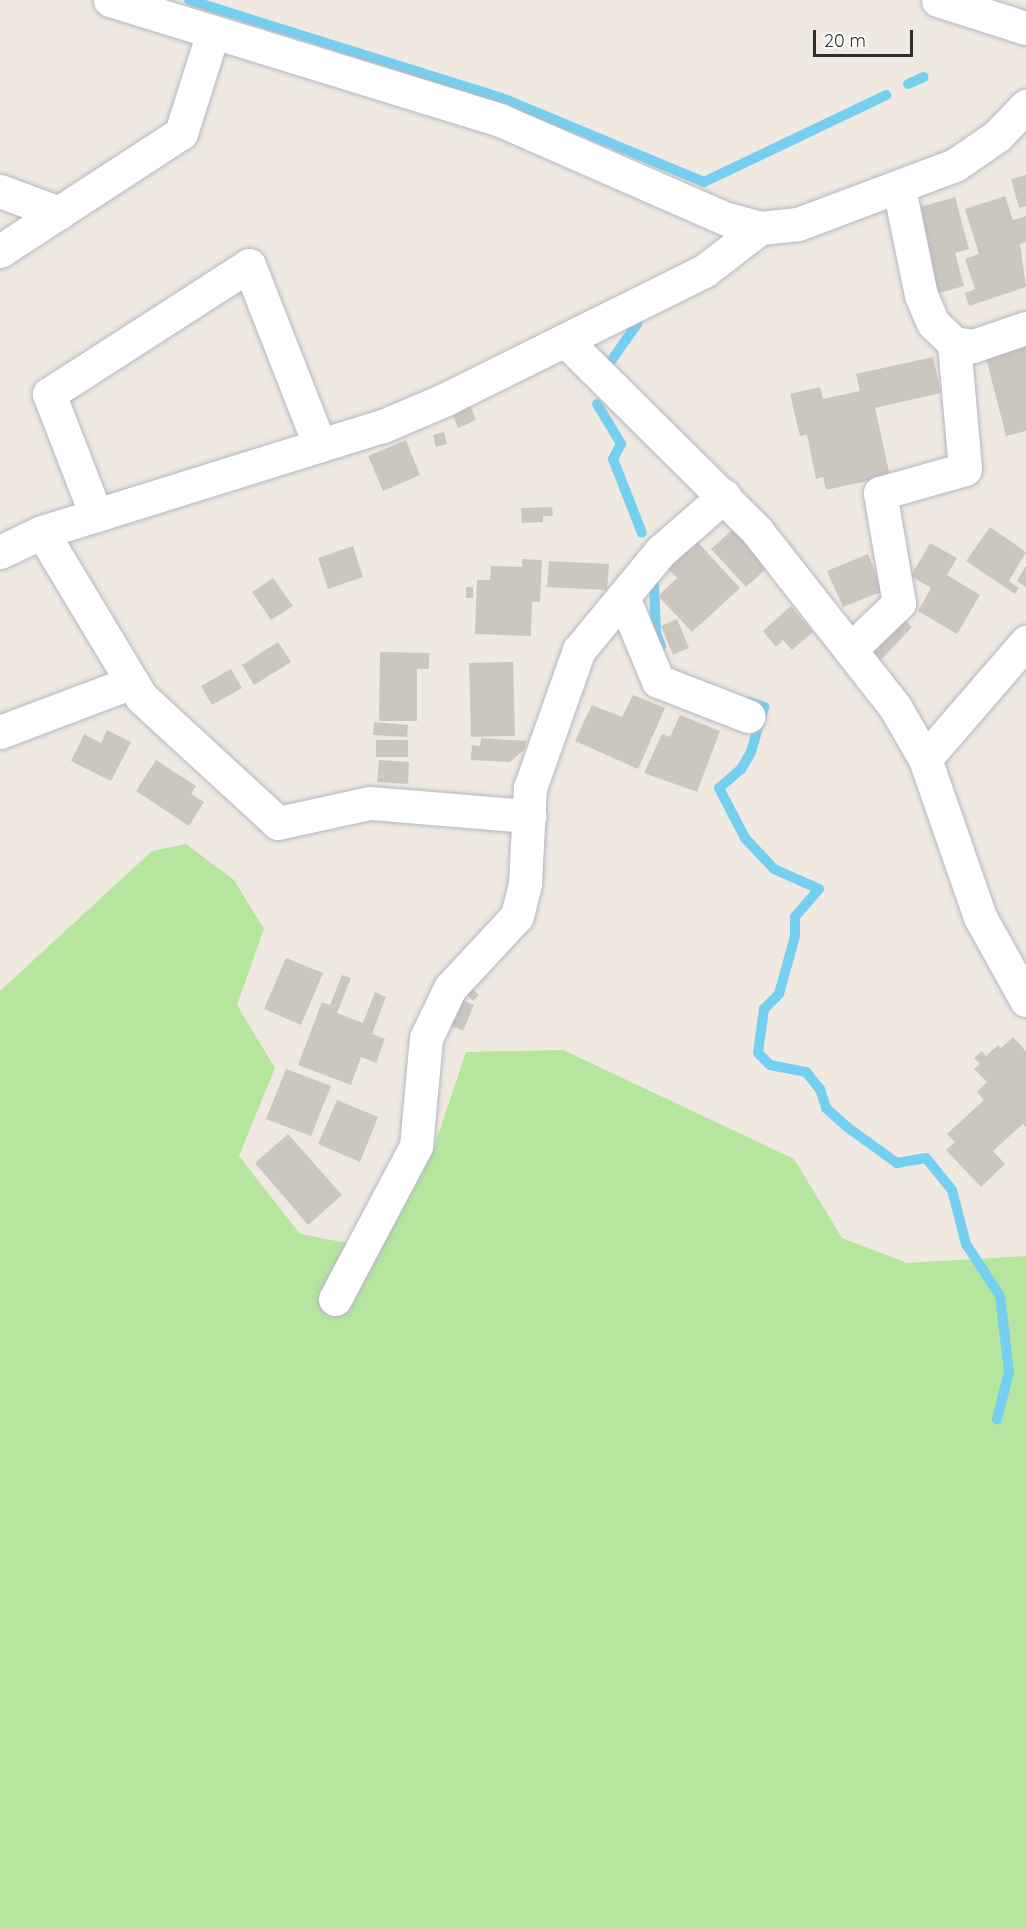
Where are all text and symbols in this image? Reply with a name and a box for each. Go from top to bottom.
scale bar [816,18,916,56]
text: 20 m [824,29,866,52]

